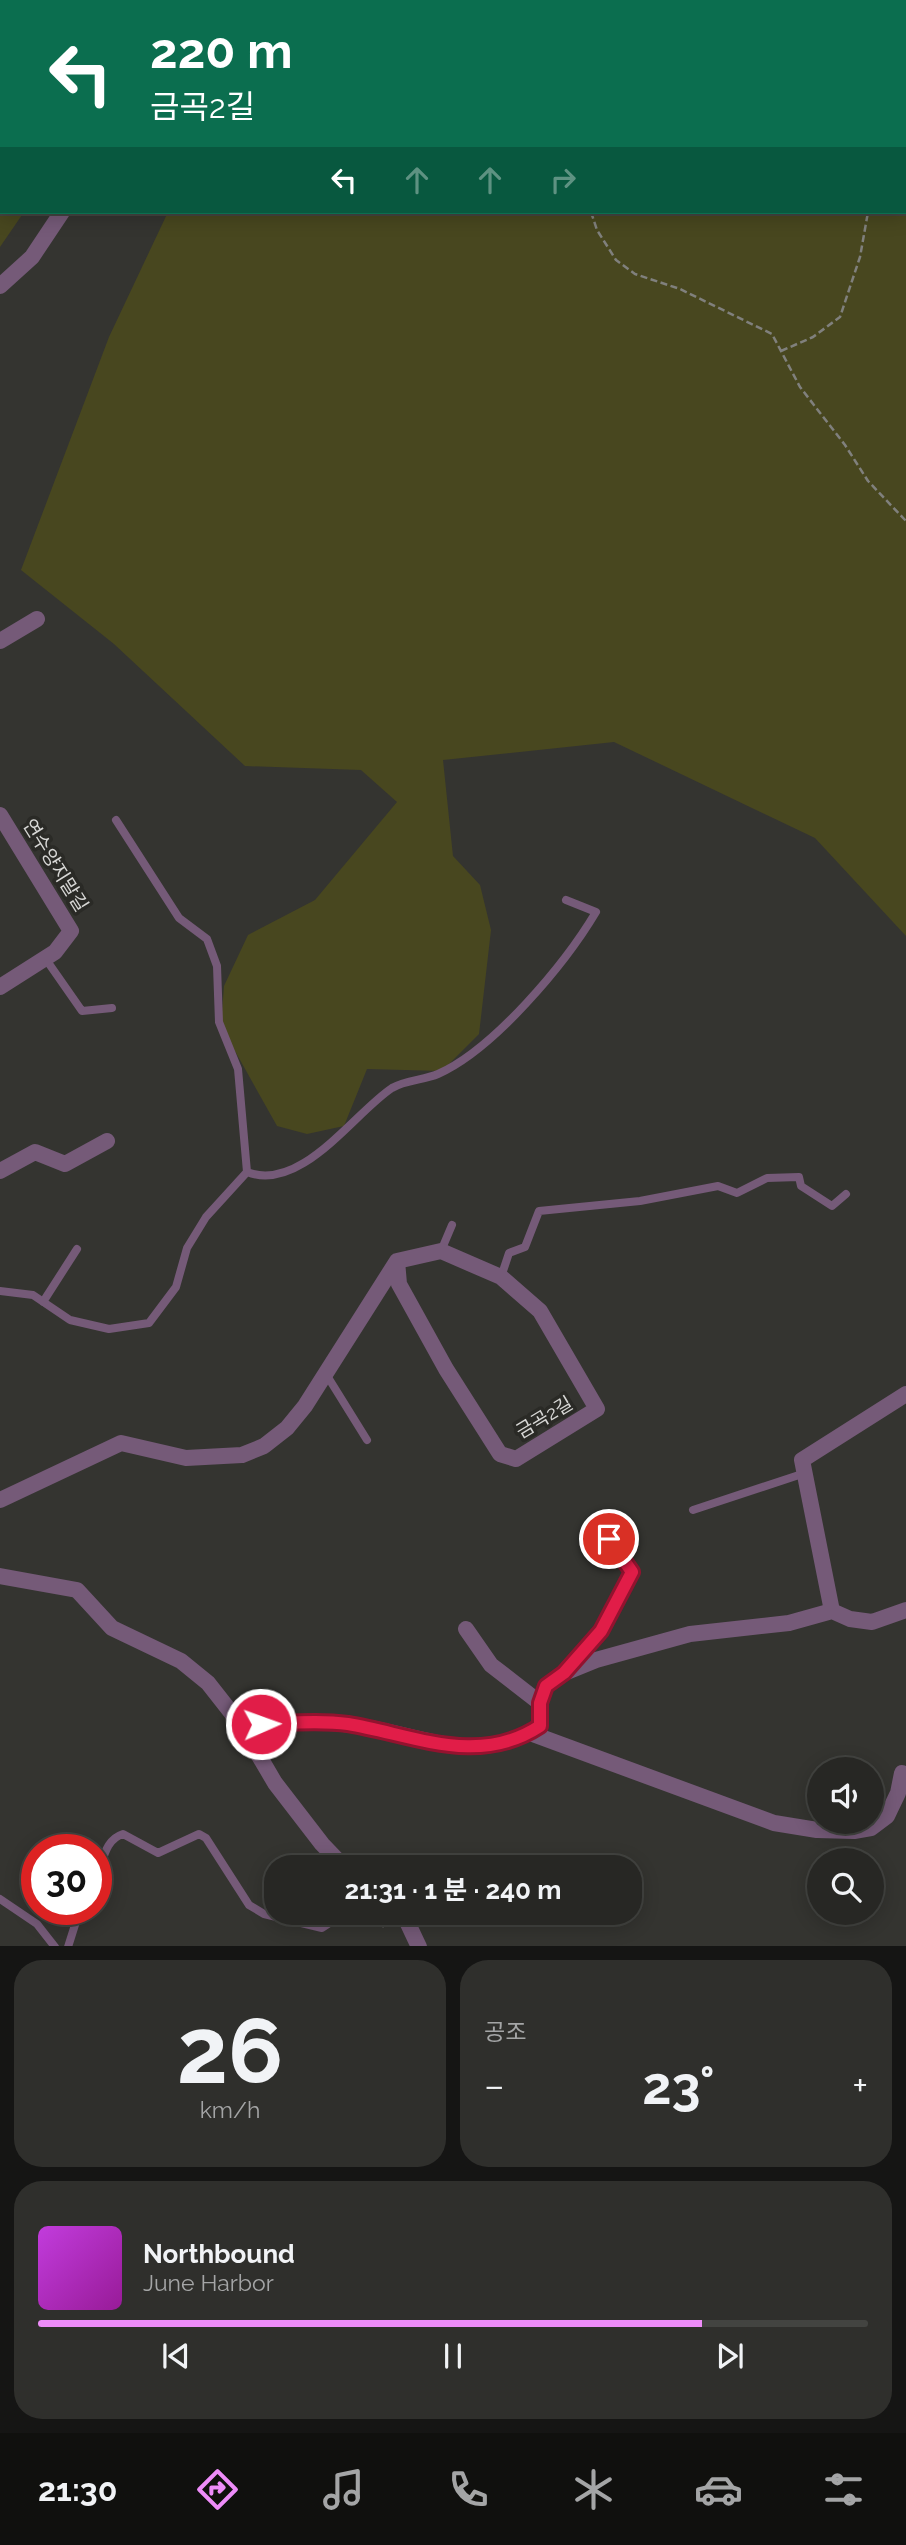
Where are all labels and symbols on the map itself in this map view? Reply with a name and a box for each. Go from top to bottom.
street label: 연수양지말길 [19,815,93,915]
street label: 금곡2길 [512,1392,576,1442]
pin [579,1509,639,1569]
position arrow [224,1687,298,1761]
speed limit sign: 30 [21,1834,112,1925]

